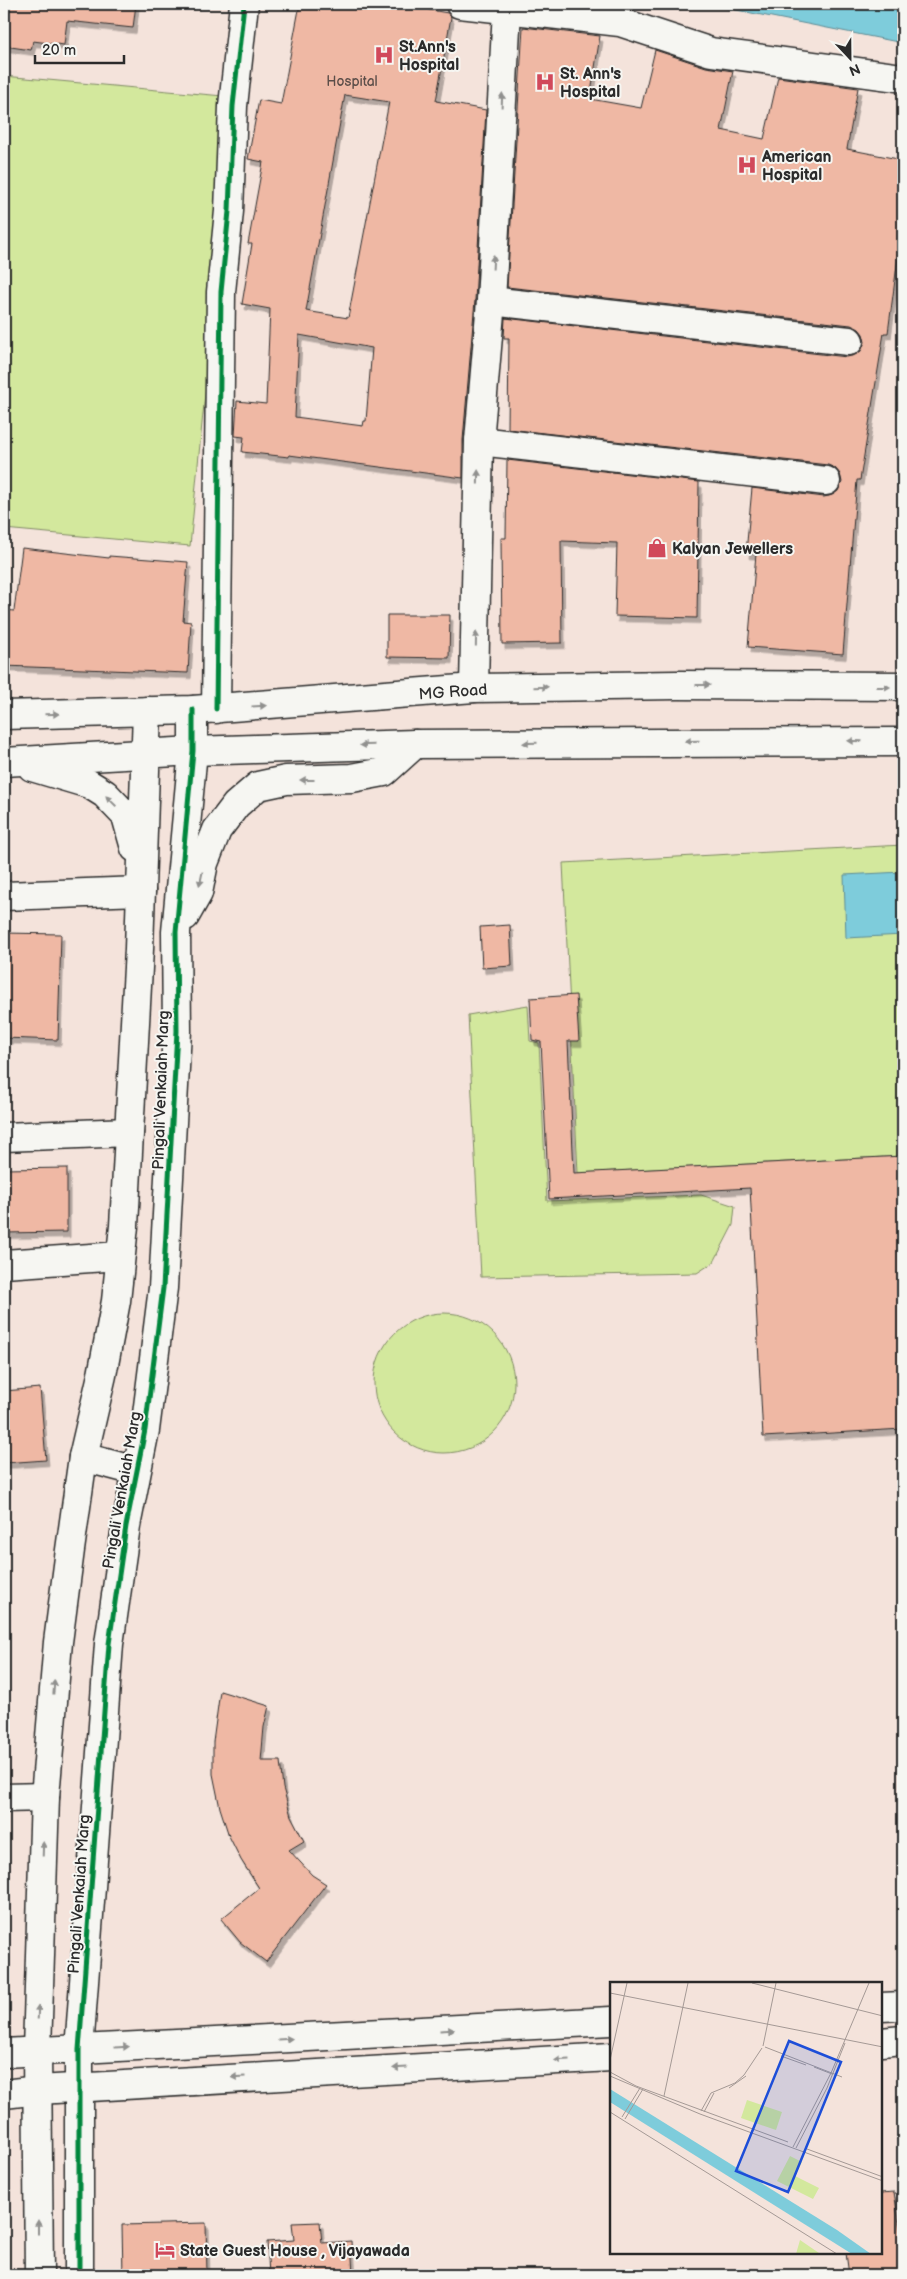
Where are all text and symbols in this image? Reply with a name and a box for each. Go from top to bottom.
scale bar [35,32,124,64]
north arrow [824,32,874,82]
place label: St.Ann's Hospital [399,38,459,75]
text: 20 m [42,41,76,60]
hospital icon: St.Ann's Hospital [373,44,395,66]
text: N [847,60,863,79]
place label: St. Ann's Hospital [560,65,621,102]
hospital icon: St. Ann's Hospital [534,71,556,93]
house number: Hospital [326,73,378,90]
one-way arrow [499,92,507,108]
place label: American Hospital [761,148,832,185]
hospital icon: American Hospital [736,154,758,176]
one-way arrow [490,254,498,270]
one-way arrow [474,469,482,485]
shop icon: Kalyan Jewellers [646,537,668,559]
place label: Kalyan Jewellers [672,540,793,559]
one-way arrow [472,631,480,647]
street label: MG Road [418,681,488,704]
one-way arrow [695,682,711,690]
one-way arrow [533,683,549,691]
one-way arrow [875,683,891,691]
one-way arrow [252,701,268,709]
one-way arrow [45,710,61,718]
one-way arrow [846,736,862,744]
one-way arrow [684,737,700,745]
one-way arrow [521,739,537,747]
one-way arrow [359,742,375,750]
one-way arrow [299,776,315,784]
one-way arrow [105,795,117,807]
one-way arrow [197,872,205,887]
street label: Pingali Venkaiah Marg [149,1010,174,1170]
street label: Pingali Venkaiah Marg [99,1410,146,1571]
one-way arrow [50,1679,58,1695]
street label: Pingali Venkaiah Marg [64,1814,95,1974]
one-way arrow [40,1841,48,1857]
inset map [610,1982,882,2254]
one-way arrow [35,2003,43,2019]
one-way arrow [439,2026,455,2034]
one-way arrow [277,2034,293,2042]
one-way arrow [115,2043,131,2051]
one-way arrow [554,2056,570,2064]
one-way arrow [391,2064,407,2072]
one-way arrow [229,2074,245,2082]
one-way arrow [34,2218,42,2234]
hotel icon: State Guest House , Vijayawada [154,2239,176,2261]
place label: State Guest House , Vijayawada [180,2242,410,2261]

